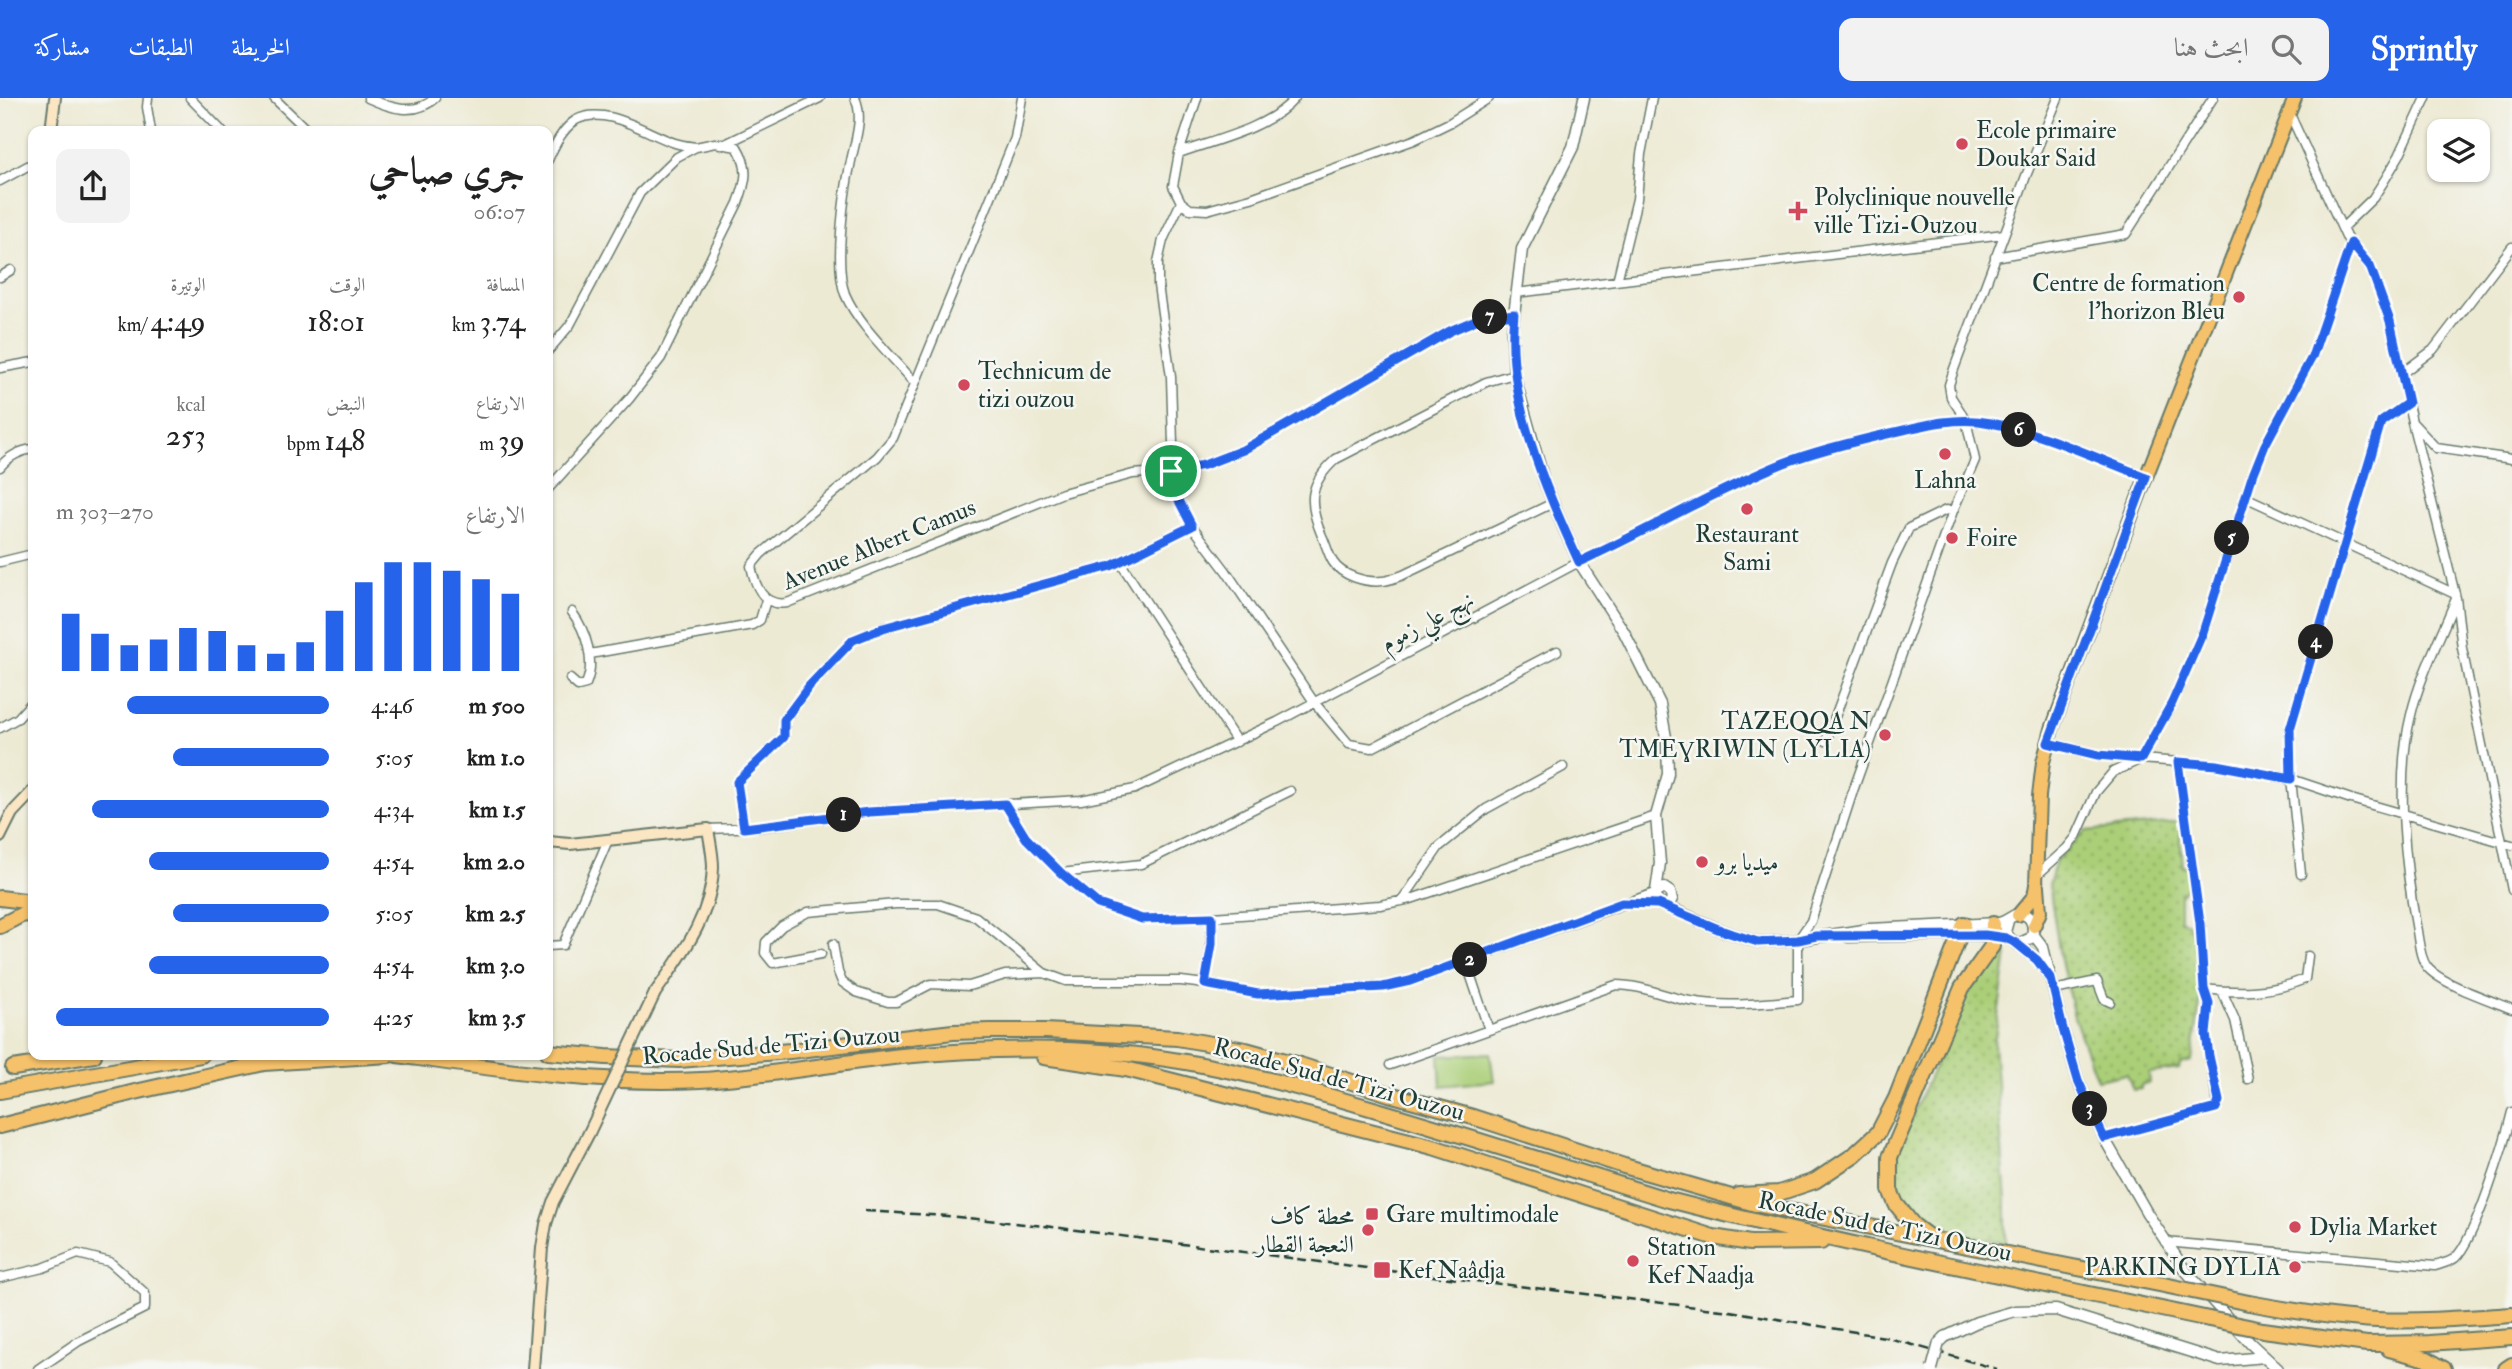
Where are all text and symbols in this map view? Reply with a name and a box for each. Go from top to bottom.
search box [1839,18,2329,81]
text: Sprintly [2371,29,2477,70]
icon: search [2267,30,2305,68]
text: مشاركة [35,32,90,63]
text: الطبقات [128,32,194,63]
text: الخريطة [232,32,290,63]
text: ابحث هنا [2174,32,2249,64]
place label: Ecole primaire Doukar Said [1976,115,2117,174]
map controls [2427,119,2490,182]
button: layers [2427,119,2490,182]
marker: Ecole primaire Doukar Said [1954,136,1970,152]
text: جري صباحي [369,147,525,195]
button: share [56,149,130,223]
place label: Polyclinique nouvelle ville Tizi-Ouzou [1813,182,2015,241]
text: 06:07 [474,197,525,226]
marker: Polyclinique nouvelle ville Tizi-Ouzou [1788,201,1808,221]
place label: Centre de formation l’horizon Bleu [2032,268,2225,327]
text: الوتيرة [171,273,206,297]
text: الوقت [329,273,365,297]
text: المسافة [486,273,525,297]
marker: Centre de formation l’horizon Bleu [2231,289,2247,305]
pin: 7 [1472,300,1508,334]
text: 4:49 [151,303,206,340]
text: 18:01 [307,303,365,340]
text: 3.74 [480,303,525,340]
text: 7 [1485,304,1494,328]
text: /km [118,313,151,337]
text: km [452,313,480,337]
place label: Technicum de tizi ouzou [978,356,1111,415]
marker: Technicum de tizi ouzou [956,377,972,393]
text: النبض [326,392,365,416]
text: الارتفاع [476,392,525,416]
text: kcal [177,393,206,417]
pin: 6 [2002,412,2036,448]
text: 253 [166,417,206,454]
text: 6 [2014,417,2023,441]
text: 148 [324,422,365,459]
text: 39 [498,422,525,459]
text: bpm [287,432,324,456]
text: m [479,432,498,456]
pin [1141,441,1201,501]
marker: Lahna [1937,446,1953,462]
icon: arrive [1152,452,1190,490]
place label: Lahna [1914,465,1977,496]
street label: Avenue Albert Camus [777,492,980,598]
text: 270–303 m [56,497,154,526]
text: الارتفاع [465,501,525,530]
marker: Restaurant Sami [1739,501,1755,517]
place label: Restaurant Sami [1695,519,1799,578]
pin: 5 [2214,520,2250,556]
place label: Foire [1966,523,2017,554]
text: 5 [2227,525,2236,549]
marker: Foire [1944,530,1960,546]
street label: نهج علي زموم [1375,584,1483,665]
pin: 4 [2298,624,2334,660]
text: 4 [2310,629,2321,653]
text: 4:46 [371,691,413,720]
text: 500 m [469,691,525,720]
place label: TAZEQQA N TMEƔRIWIN (LYLIA) [1619,706,1872,765]
marker: TAZEQQA N TMEƔRIWIN (LYLIA) [1877,727,1893,743]
text: 5:05 [375,743,413,772]
text: 1.0 km [467,743,525,772]
text: 4:34 [374,795,413,824]
text: 1.5 km [469,795,525,824]
pin: 1 [826,798,862,832]
text: 1 [840,802,847,826]
text: 4:54 [373,847,413,876]
text: 2.0 km [463,847,525,876]
place label: ميديا برو [1713,847,1779,878]
marker: ميديا برو [1694,854,1710,870]
text: 5:05 [375,899,413,928]
text: 2.5 km [465,899,525,928]
pin: 2 [1452,942,1488,978]
text: 2 [1465,947,1474,971]
text: 4:54 [373,951,413,980]
text: 3.0 km [466,951,525,980]
text: 4:25 [373,1003,413,1032]
text: 3.5 km [468,1003,525,1032]
street label: Rocade Sud de Tizi Ouzou [641,1019,901,1072]
street label: Rocade Sud de Tizi Ouzou [1210,1031,1468,1128]
pin: 3 [2072,1091,2108,1126]
text: 3 [2086,1096,2093,1120]
street label: Rocade Sud de Tizi Ouzou [1755,1184,2015,1269]
place label: Gare multimodale [1386,1199,1559,1230]
place label: محطة كاف النعجة القطار [1254,1201,1354,1260]
marker: Gare multimodale [1364,1206,1380,1222]
place label: Dylia Market [2309,1212,2437,1243]
marker: Dylia Market [2287,1219,2303,1235]
marker: محطة كاف النعجة القطار [1360,1222,1376,1238]
place label: Station Kef Naadja [1647,1232,1755,1291]
place label: PARKING DYLIA [2084,1252,2281,1283]
marker: Station Kef Naadja [1625,1253,1641,1269]
place label: Kef Naâdja [1398,1255,1506,1286]
marker: PARKING DYLIA [2287,1259,2303,1275]
marker: Kef Naâdja [1372,1260,1392,1280]

